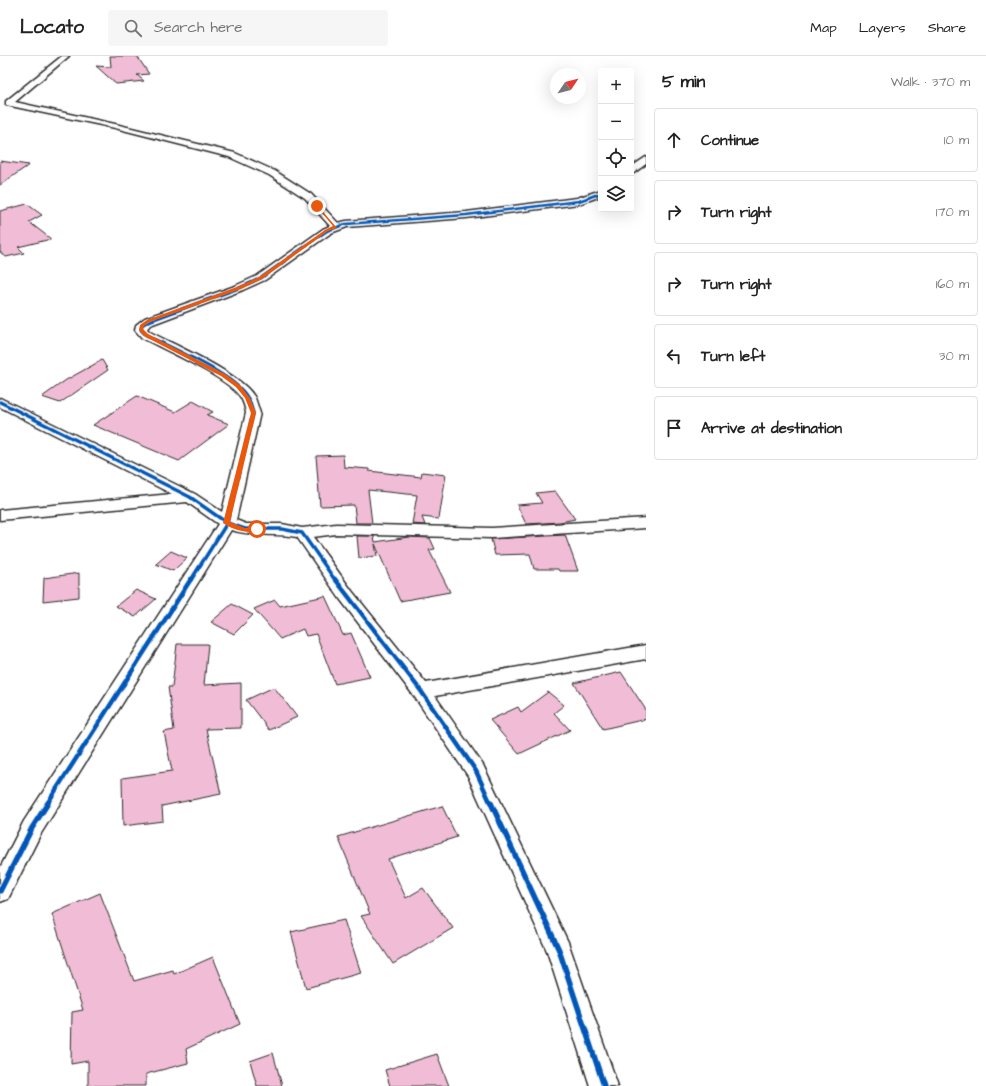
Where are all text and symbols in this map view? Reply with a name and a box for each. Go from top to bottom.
search box [108,10,388,46]
text: Locato [20,14,84,41]
icon: search [122,17,144,39]
text: Search here [154,17,242,38]
text: Map [810,18,837,38]
text: Layers [859,18,906,38]
text: Share [928,18,966,38]
north arrow [550,68,586,104]
map controls [598,68,634,212]
button: + [598,68,634,104]
text: 5 min [662,70,705,94]
text: Walk · 370 m [891,73,970,91]
button: − [598,104,634,140]
icon: ahead [663,129,685,151]
text: Continue [701,130,759,151]
text: 10 m [944,131,969,149]
button: locate [598,140,634,176]
button: layers [598,176,634,212]
route end [308,197,326,215]
icon: right [663,201,685,223]
text: Turn right [701,202,772,223]
text: 170 m [936,203,969,221]
icon: right [663,273,685,295]
text: Turn right [701,274,772,295]
text: 160 m [936,275,969,293]
icon: left [663,345,685,367]
text: Turn left [701,346,765,367]
text: 30 m [939,347,969,365]
icon: arrive [663,417,685,439]
text: Arrive at destination [701,418,842,439]
route start [248,520,266,538]

